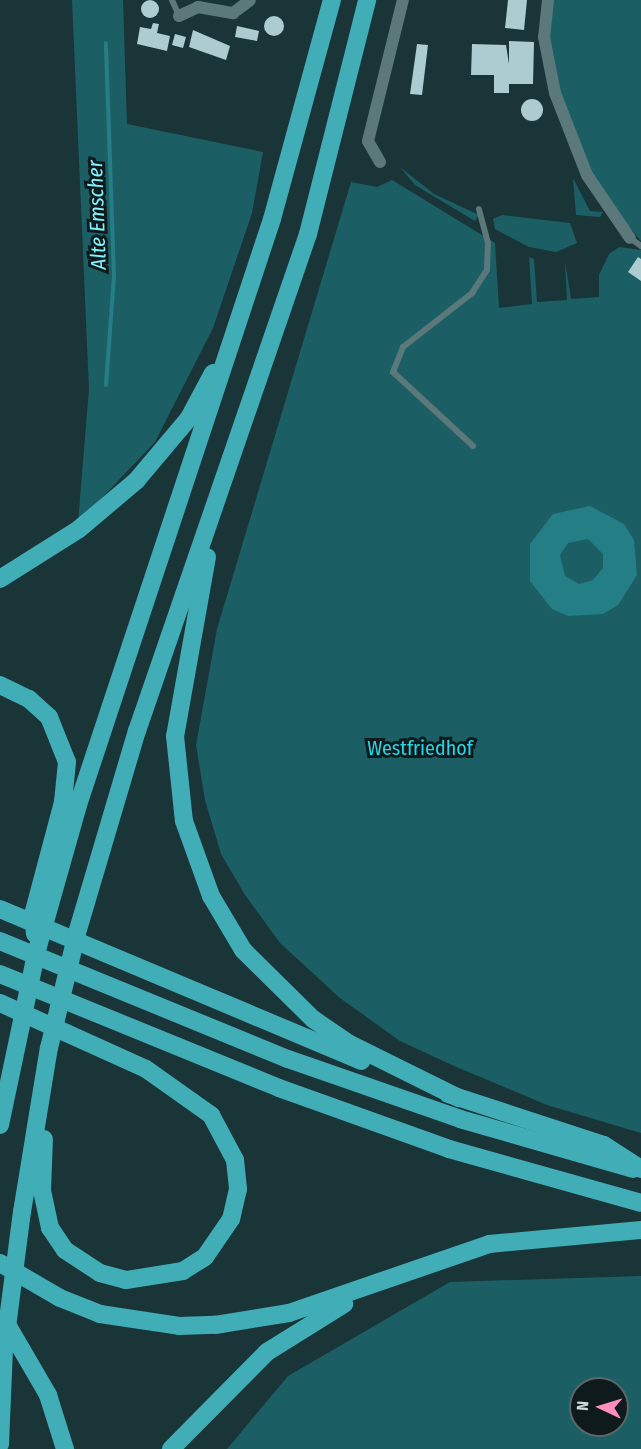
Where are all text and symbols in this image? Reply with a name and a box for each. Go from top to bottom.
water label: Alte Emscher [82,160,112,270]
park label: Westfriedhof [367,736,473,760]
north arrow [569,1377,629,1437]
text: N [573,1400,592,1411]

